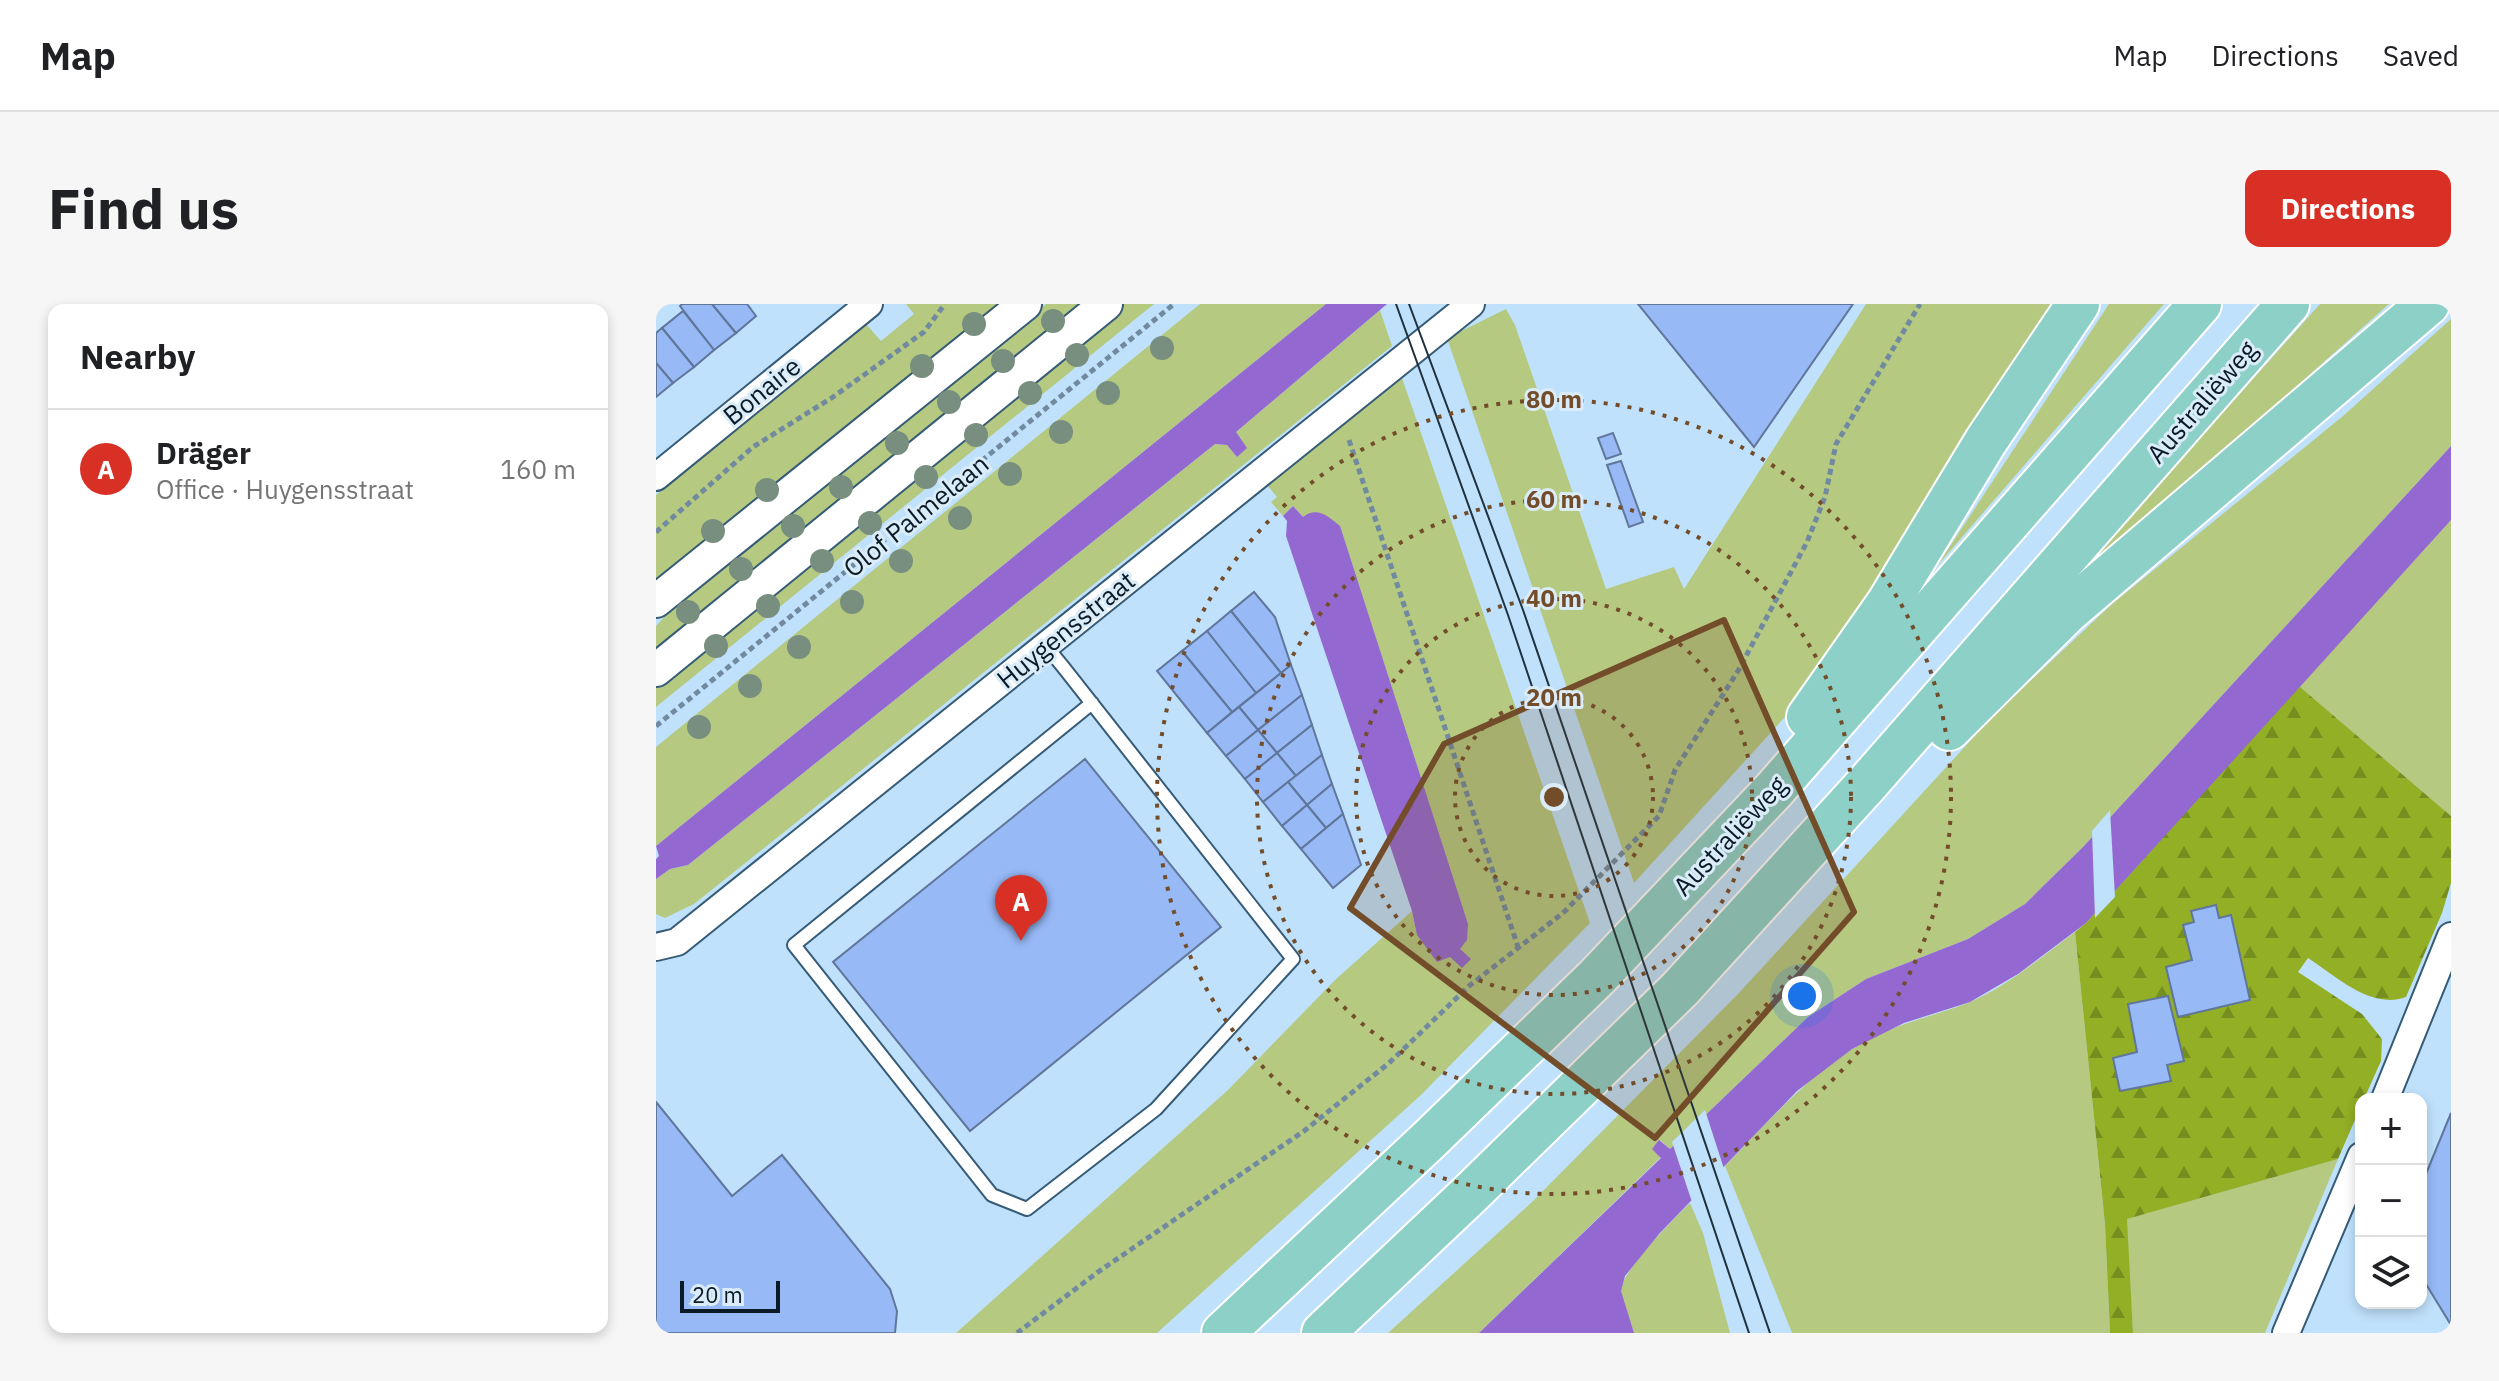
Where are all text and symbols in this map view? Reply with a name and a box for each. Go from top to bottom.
text: Map [40,31,116,80]
text: Map [2113,37,2167,74]
text: Directions [2211,37,2339,74]
text: Saved [2383,37,2459,74]
button: Directions [2245,170,2451,247]
text: Find us [48,172,239,244]
street label: Australiëweg [2139,333,2264,470]
text: Nearby [80,334,195,378]
street label: Bonaire [716,349,807,432]
text: 80 m [1526,383,1582,415]
text: Dräger [156,433,251,472]
street label: Olof Palmelaan [836,446,995,584]
text: A [97,452,115,486]
text: 160 m [500,452,576,486]
text: Office · Huygensstraat [156,472,414,506]
text: 60 m [1526,483,1582,515]
street label: Huygensstraat [989,563,1142,695]
text: 40 m [1526,582,1582,614]
text: 20 m [1526,681,1582,713]
street label: Australiëweg [1665,768,1794,902]
centre of rings [1540,783,1568,811]
pin: A [995,875,1047,941]
your location [1782,976,1822,1016]
map controls [2355,1093,2427,1309]
button: + [2355,1093,2427,1165]
button: − [2355,1165,2427,1237]
button: layers [2355,1237,2427,1309]
scale bar [680,1277,780,1313]
text: 20 m [692,1280,743,1309]

